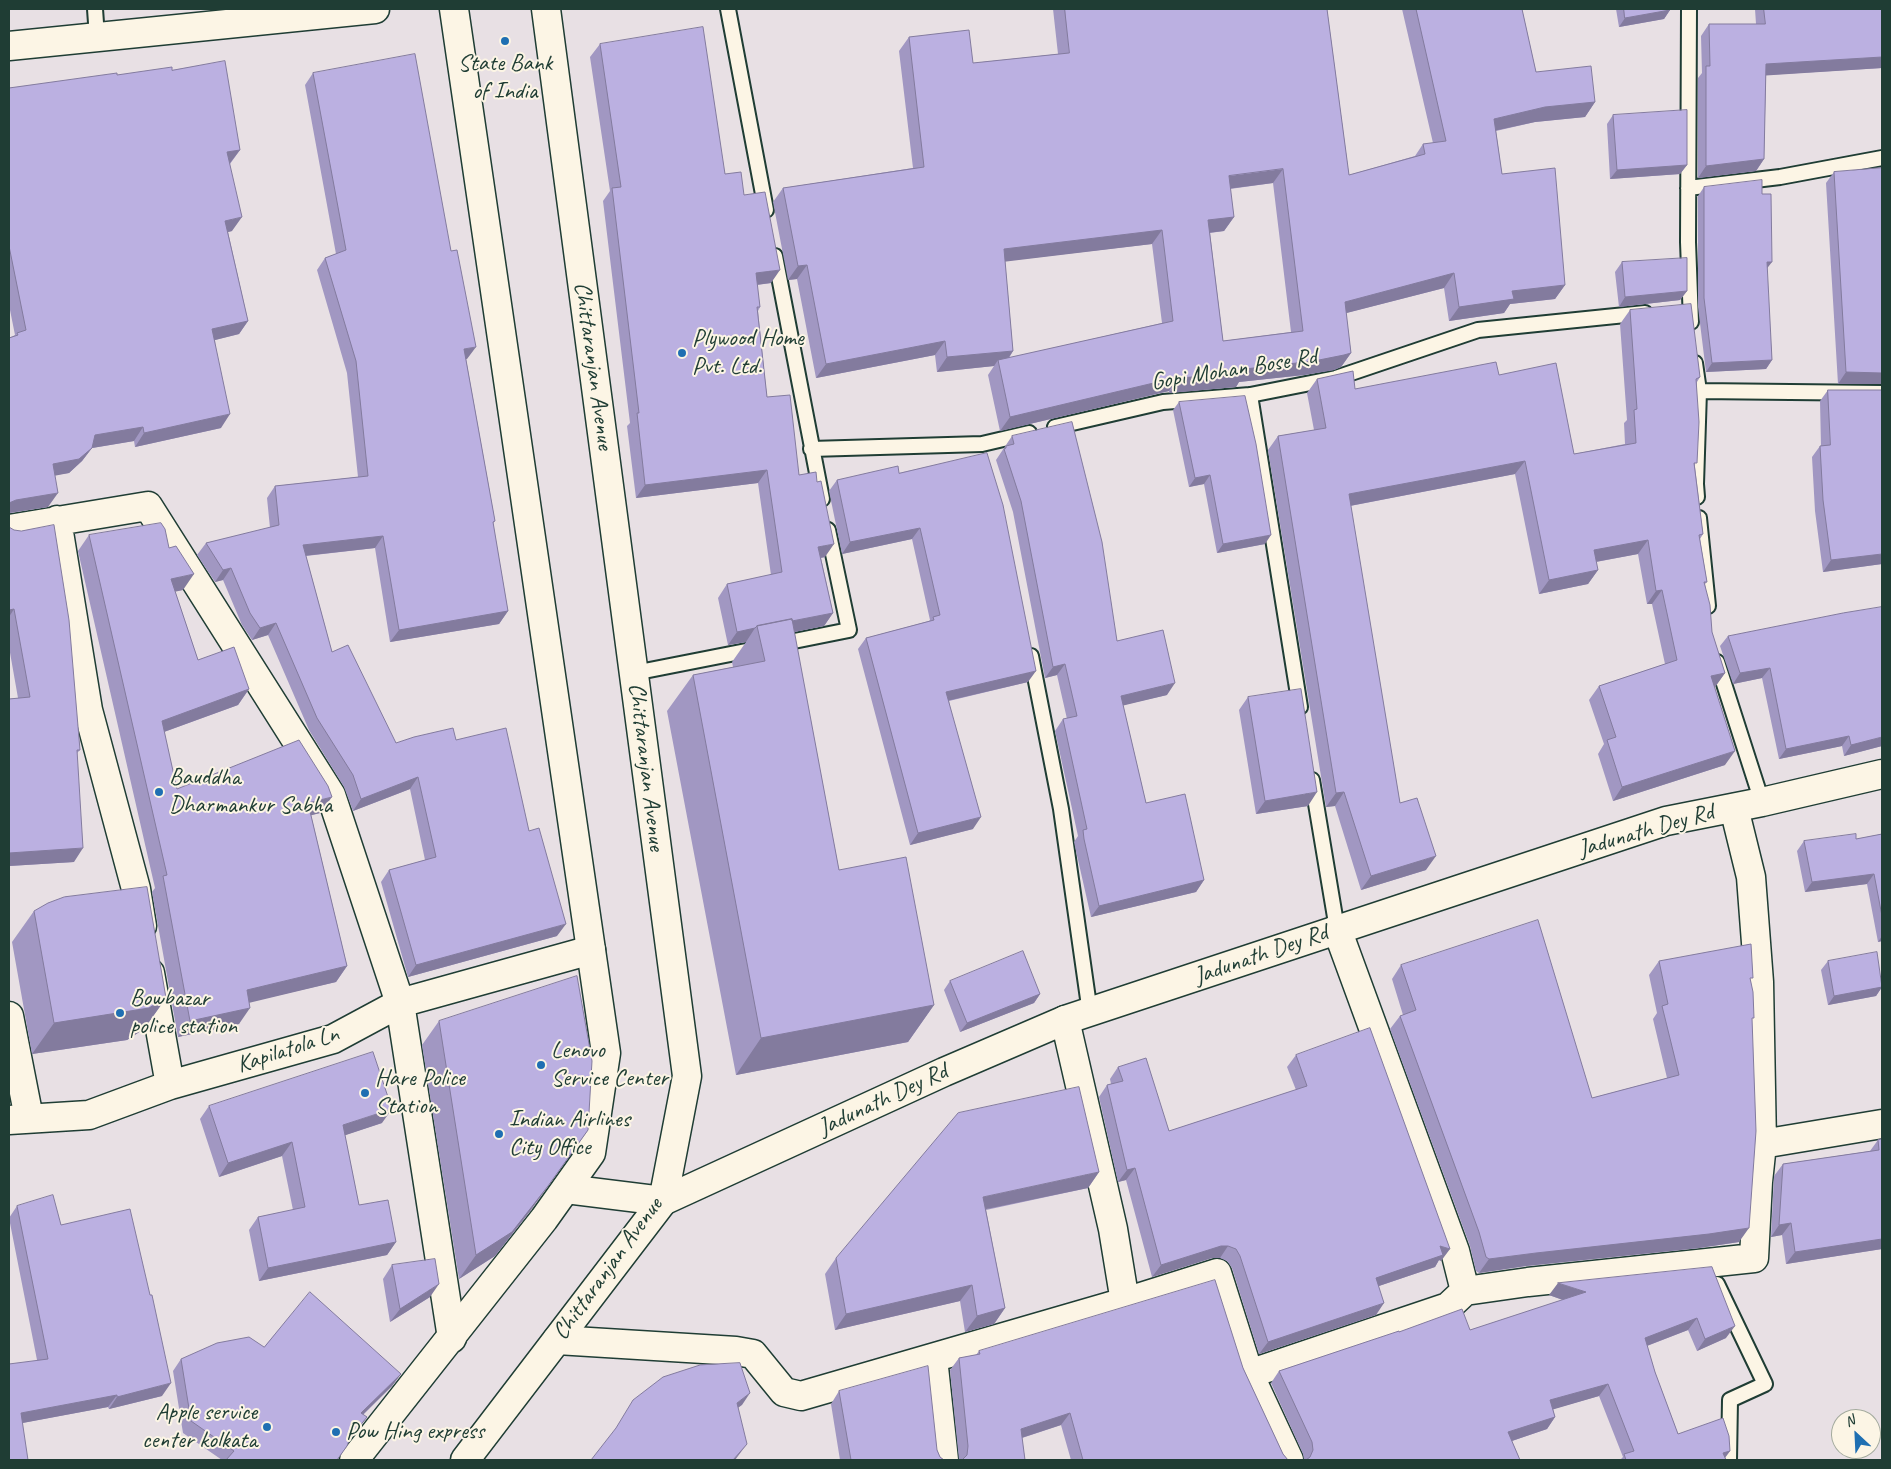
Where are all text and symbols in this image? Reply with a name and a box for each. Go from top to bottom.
marker: State Bank of India [499,35,511,47]
place label: State Bank of India [458,50,552,106]
street label: Chittaranjan Avenue [567,280,619,452]
place label: Plywood Home Pvt. Ltd. [692,325,803,381]
street label: Gopi Mohan Bose Rd [1149,343,1319,397]
marker: Plywood Home Pvt. Ltd. [676,347,688,359]
street label: Chittaranjan Avenue [621,681,671,853]
place label: Bauddha Dharmankur Sabha [169,764,332,820]
marker: Bauddha Dharmankur Sabha [153,786,165,798]
street label: Jadunath Dey Rd [1575,798,1717,864]
street label: Jadunath Dey Rd [1190,919,1332,991]
place label: Bowbazar police station [130,985,237,1041]
marker: Bowbazar police station [114,1007,126,1019]
street label: Kapilatola Ln [233,1020,343,1080]
place label: Lenovo Service Center [551,1037,668,1093]
street label: Jadunath Dey Rd [814,1057,952,1143]
marker: Lenovo Service Center [535,1059,547,1071]
place label: Hare Police Station [375,1065,465,1121]
marker: Hare Police Station [359,1087,371,1099]
place label: Indian Airlines City Office [509,1106,630,1162]
marker: Indian Airlines City Office [493,1128,505,1140]
street label: Chittaranjan Avenue [547,1192,669,1346]
place label: Apple service center kolkata [142,1399,257,1455]
north arrow [1831,1409,1881,1459]
text: N [1842,1411,1857,1430]
place label: Pow Hing express [346,1418,484,1446]
marker: Apple service center kolkata [261,1421,273,1433]
marker: Pow Hing express [330,1426,342,1438]

